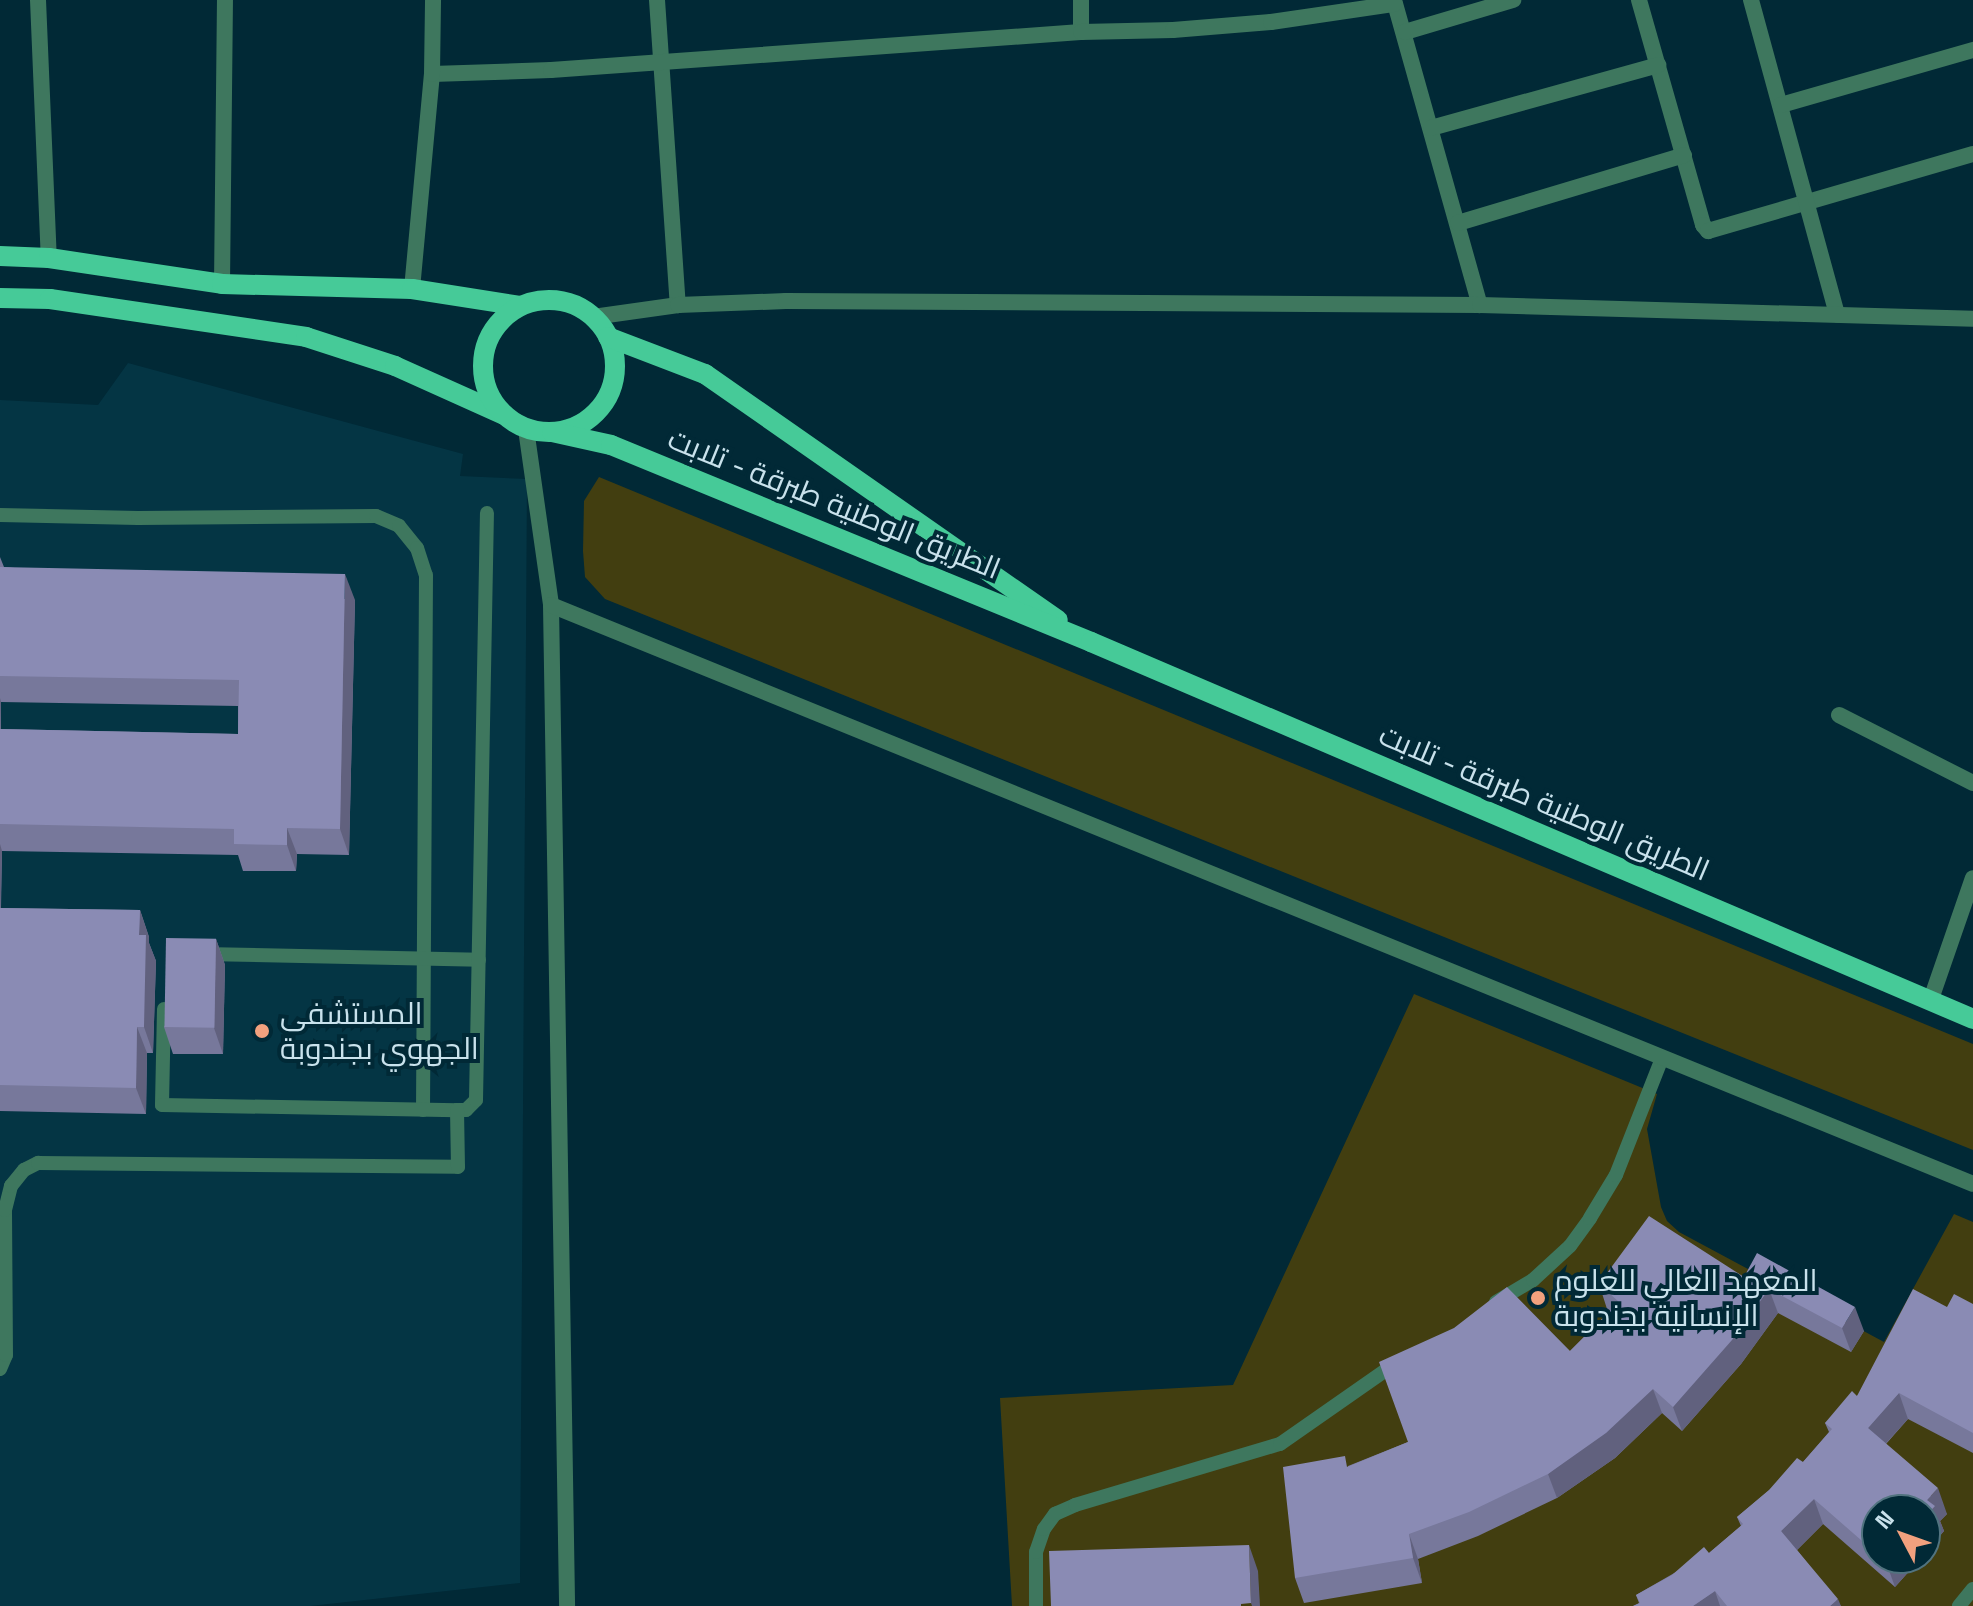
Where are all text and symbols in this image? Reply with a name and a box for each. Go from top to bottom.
street label: الطريق الوطنية طبرقة - تلابت [662,420,1006,588]
street label: الطريق الوطنية طبرقة - تلابت [1373,717,1715,889]
place label: المستشفى الجهوي بجندوبة [280,996,479,1066]
marker: المستشفى الجهوي بجندوبة [251,1020,273,1042]
place label: المعهد العالي للعلوم الإنسانية بجندوبة [1554,1263,1818,1334]
marker: المعهد العالي للعلوم الإنسانية بجندوبة [1529,1289,1547,1307]
north arrow [1861,1494,1941,1574]
text: N [1869,1505,1900,1534]

